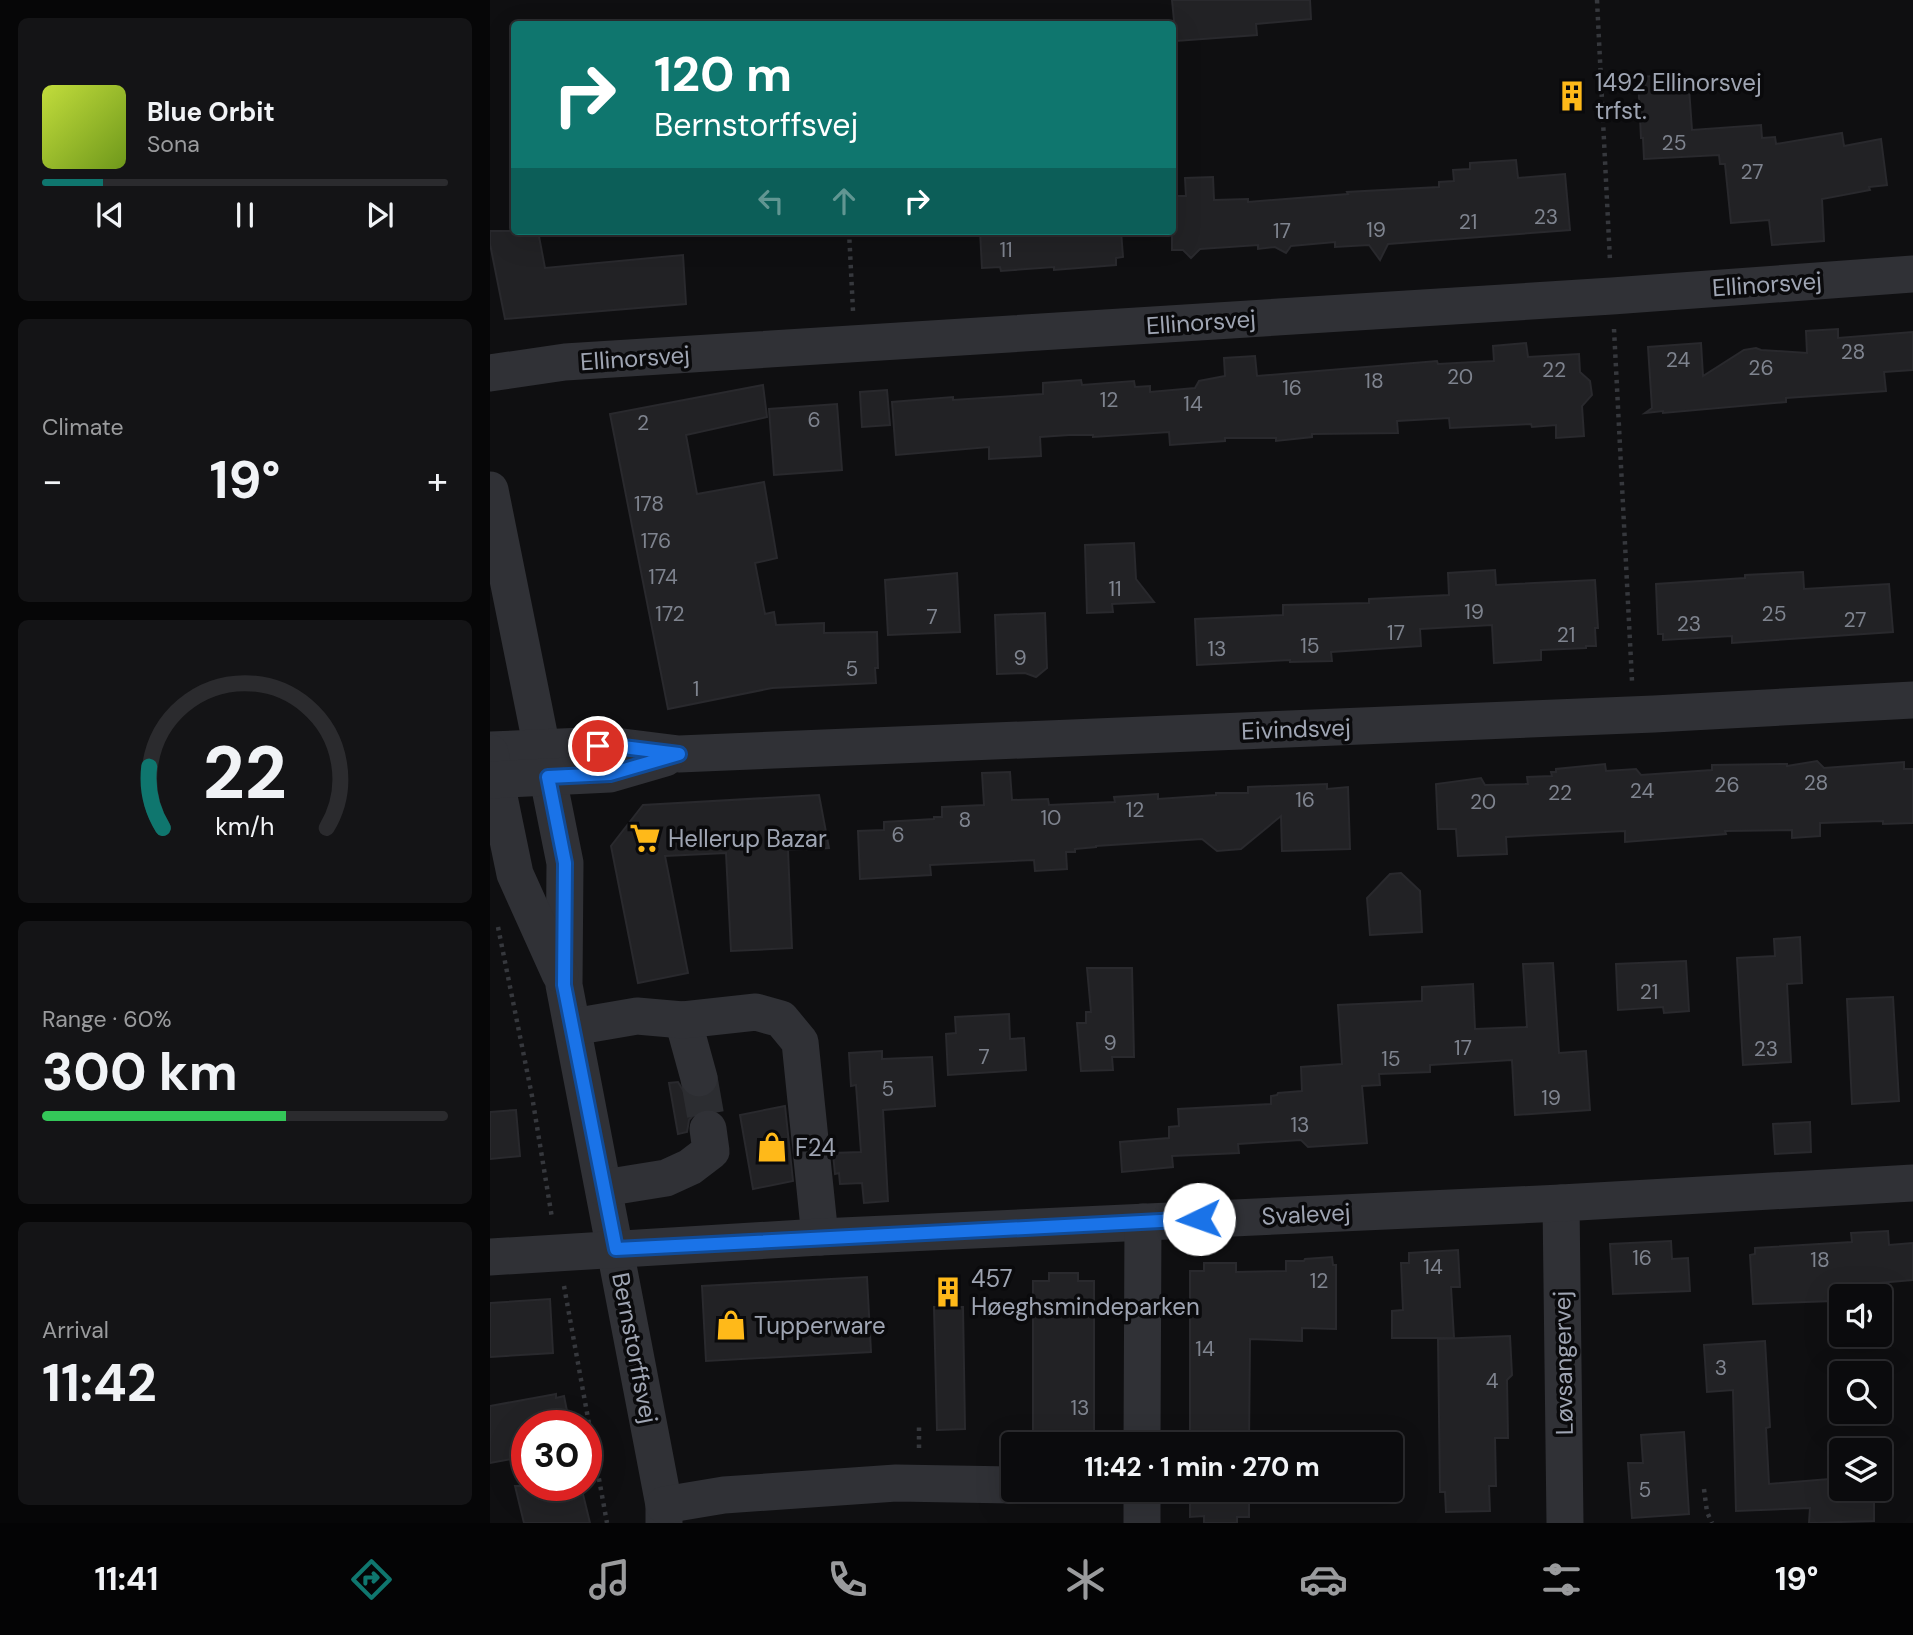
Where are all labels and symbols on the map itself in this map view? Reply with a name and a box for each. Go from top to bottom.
place label: 1492 Ellinorsvej trfst. [1595,67,1762,126]
building icon: 1492 Ellinorsvej trfst. [1555,79,1589,113]
house number: 25 [1662,129,1686,157]
house number: 27 [1741,158,1763,186]
house number: 23 [1534,203,1558,231]
house number: 21 [1459,208,1477,236]
house number: 19 [1366,216,1386,244]
house number: 17 [1273,217,1291,245]
house number: 11 [999,236,1013,264]
street label: Ellinorsvej [1711,265,1823,303]
street label: Ellinorsvej [1145,303,1257,341]
house number: 28 [1841,338,1865,366]
street label: Ellinorsvej [579,339,691,377]
house number: 24 [1666,346,1690,374]
house number: 26 [1748,354,1774,382]
house number: 22 [1542,356,1566,384]
house number: 20 [1447,363,1473,391]
house number: 18 [1364,367,1384,395]
house number: 16 [1282,374,1302,402]
house number: 12 [1100,386,1118,414]
house number: 14 [1183,390,1203,418]
house number: 6 [807,406,821,434]
house number: 2 [637,409,649,437]
house number: 178 [634,490,664,518]
house number: 176 [641,527,671,555]
house number: 174 [648,563,678,591]
house number: 11 [1108,575,1122,603]
house number: 19 [1464,598,1484,626]
house number: 172 [655,600,685,628]
house number: 25 [1762,600,1786,628]
house number: 7 [926,603,938,631]
house number: 27 [1844,606,1866,634]
house number: 23 [1677,610,1701,638]
house number: 17 [1387,619,1405,647]
house number: 21 [1557,621,1575,649]
house number: 15 [1300,632,1320,660]
house number: 13 [1208,635,1226,663]
house number: 9 [1013,644,1027,672]
house number: 5 [846,655,858,683]
house number: 1 [693,675,699,703]
street label: Eivindsvej [1241,712,1351,746]
pin [568,716,628,776]
house number: 28 [1804,769,1828,797]
house number: 26 [1714,771,1740,799]
house number: 24 [1630,777,1654,805]
house number: 22 [1548,779,1572,807]
house number: 16 [1295,786,1315,814]
house number: 20 [1470,788,1496,816]
house number: 12 [1126,796,1144,824]
house number: 10 [1041,804,1061,832]
house number: 8 [959,806,971,834]
supermarket icon: Hellerup Bazar [628,821,662,855]
house number: 6 [891,821,905,849]
place label: Hellerup Bazar [668,823,827,854]
house number: 21 [1640,978,1658,1006]
house number: 9 [1103,1029,1117,1057]
house number: 17 [1454,1034,1472,1062]
house number: 23 [1754,1035,1778,1063]
house number: 7 [978,1043,990,1071]
house number: 15 [1381,1045,1401,1073]
house number: 5 [882,1075,894,1103]
house number: 19 [1541,1084,1561,1112]
house number: 13 [1291,1111,1309,1139]
shop icon: F24 [755,1130,789,1164]
place label: F24 [795,1132,836,1163]
position arrow [1162,1182,1236,1256]
street label: Svalevej [1261,1196,1351,1232]
house number: 16 [1632,1244,1652,1272]
house number: 18 [1810,1246,1830,1274]
house number: 14 [1423,1253,1443,1281]
place label: 457 Høeghsmindeparken [971,1263,1200,1322]
house number: 12 [1310,1267,1328,1295]
street label: Bernstorffsvej [605,1270,665,1426]
building icon: 457 Høeghsmindeparken [931,1275,965,1309]
street label: Løvsangervej [1546,1291,1580,1435]
shop icon: Tupperware [714,1308,748,1342]
place label: Tupperware [754,1310,886,1341]
house number: 14 [1195,1335,1215,1363]
house number: 3 [1715,1354,1727,1382]
house number: 4 [1486,1367,1499,1395]
house number: 13 [1071,1394,1089,1422]
speed limit sign: 30 [511,1410,602,1501]
house number: 5 [1639,1476,1651,1504]

